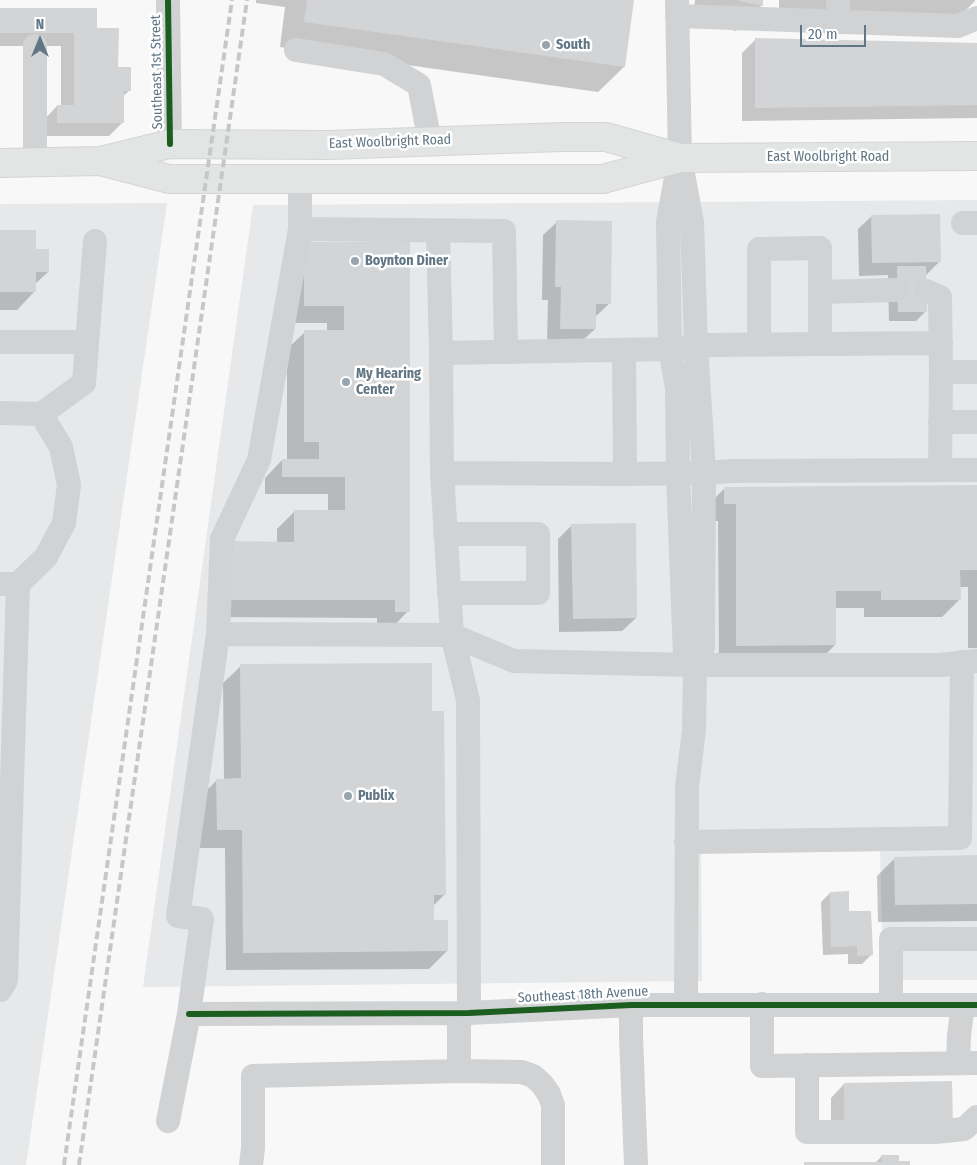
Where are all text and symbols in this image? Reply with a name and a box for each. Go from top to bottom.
north arrow [15,15,65,65]
street label: Southeast 1st Street [148,15,166,129]
scale bar [802,15,868,47]
text: N [36,16,44,33]
text: 20 m [808,25,838,43]
place label: South [556,37,590,53]
marker: South [540,39,552,51]
street label: East Woolbright Road [329,131,451,153]
street label: East Woolbright Road [767,149,889,165]
place label: Boynton Diner [365,253,448,269]
marker: Boynton Diner [349,255,361,267]
place label: My Hearing Center [356,366,421,398]
marker: My Hearing Center [340,376,352,388]
place label: Publix [358,788,394,804]
marker: Publix [342,790,354,802]
street label: Southeast 18th Avenue [517,983,649,1007]

